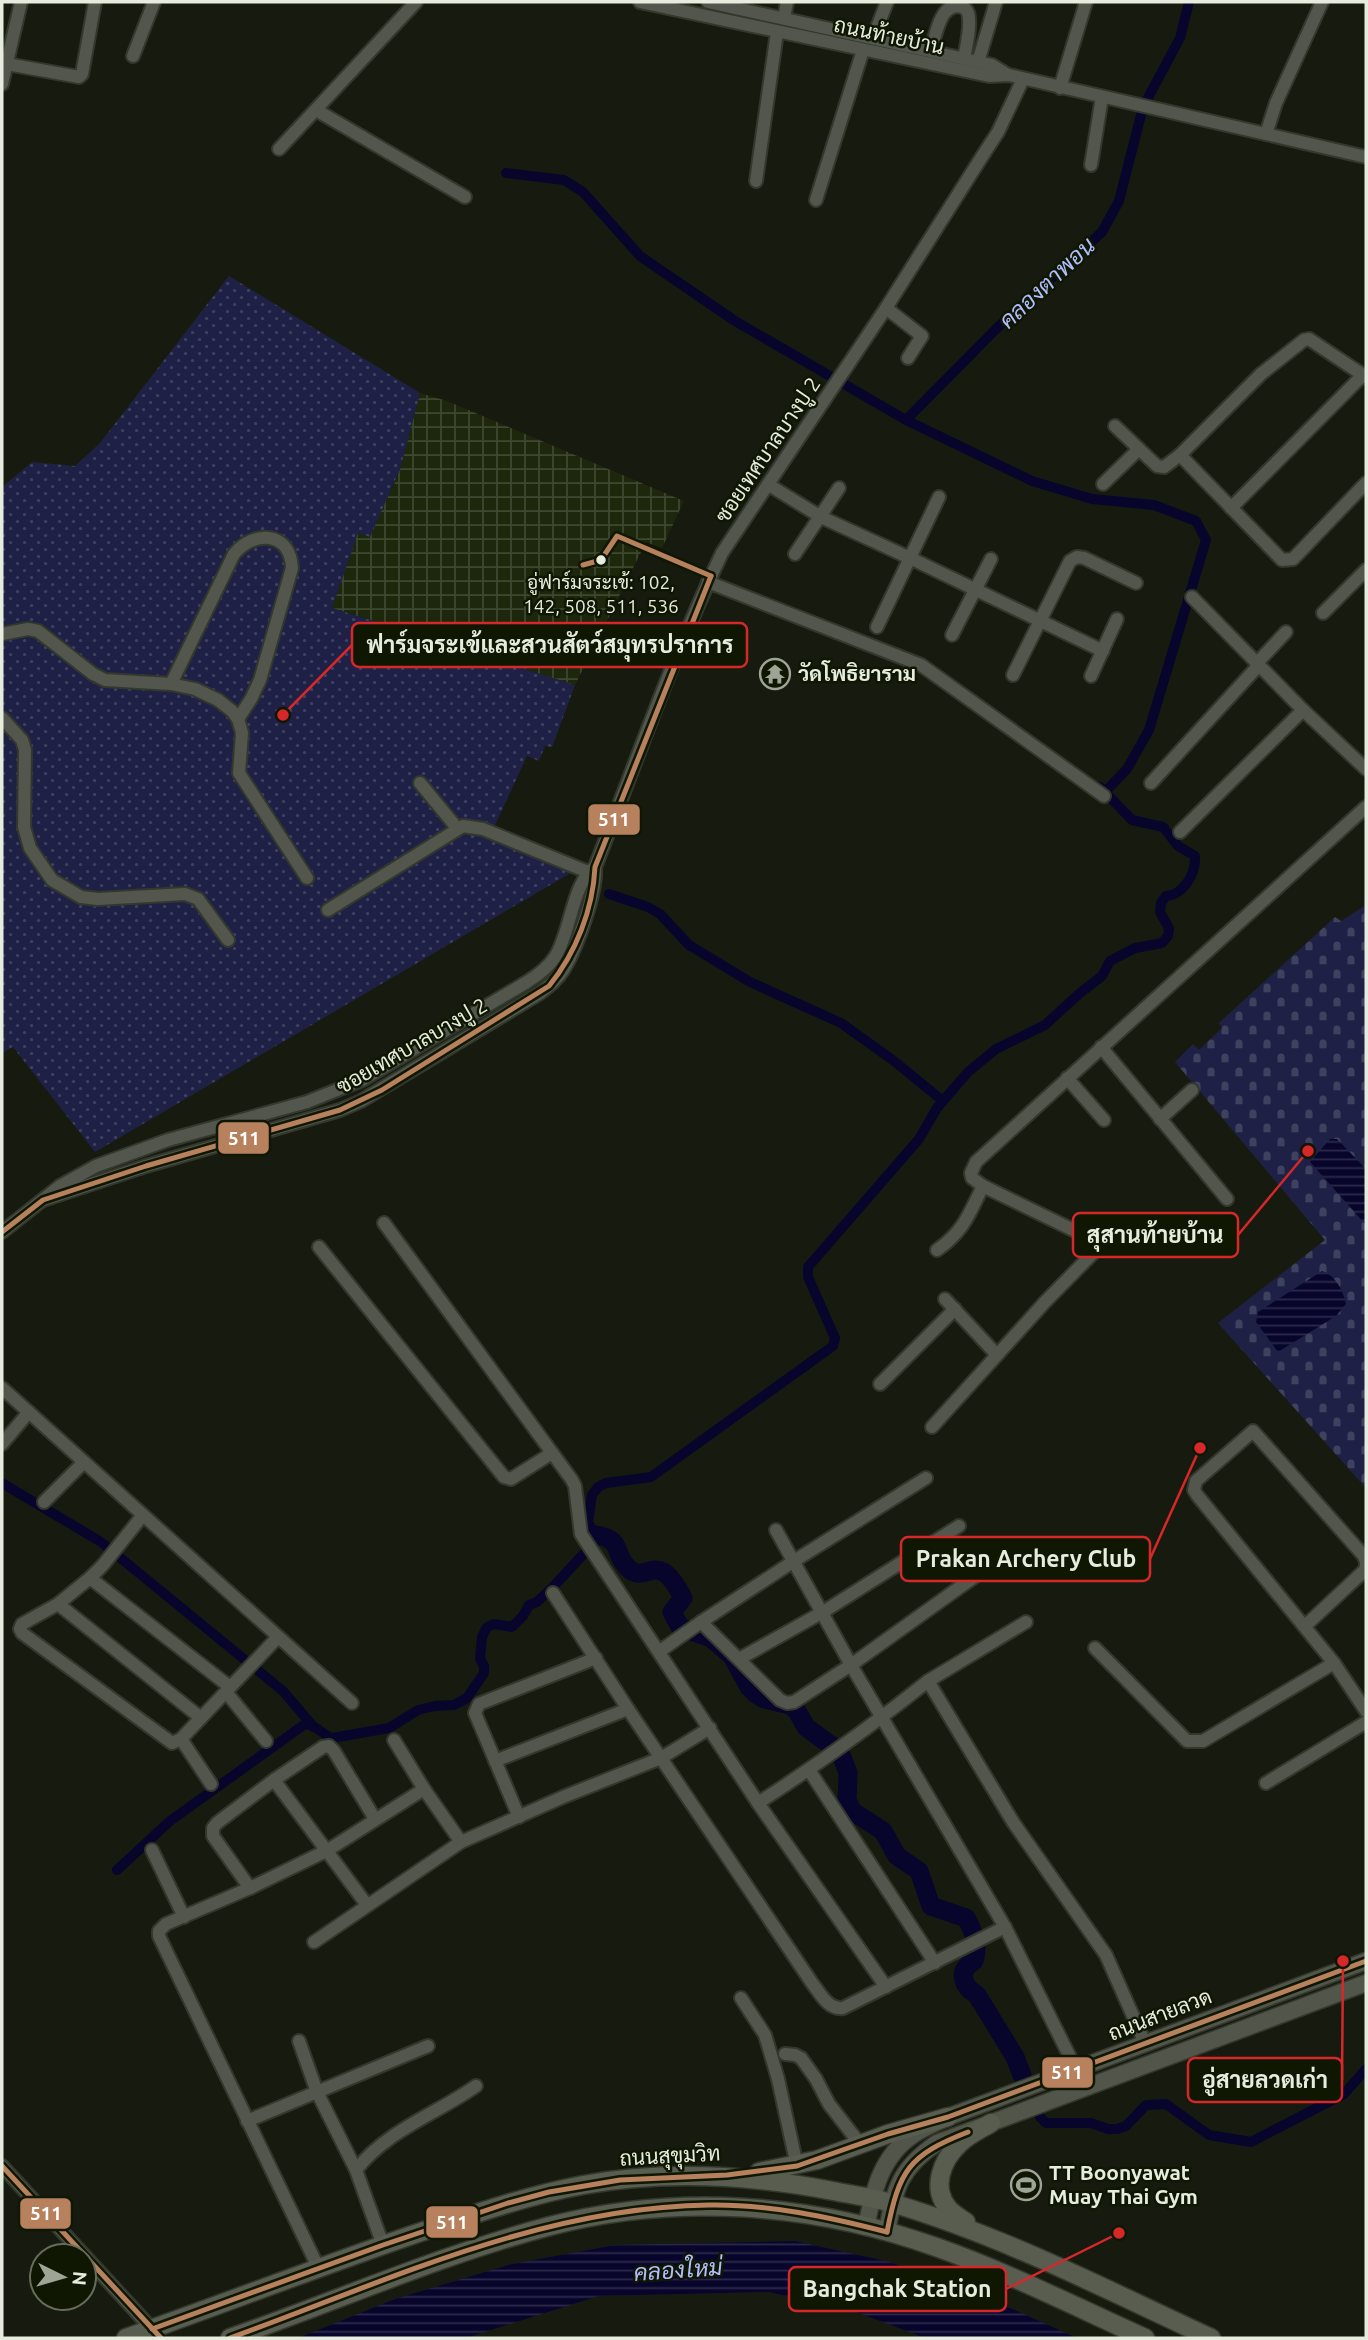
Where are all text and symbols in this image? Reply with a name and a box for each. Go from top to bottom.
street label: ถนนท้ายบ้าน [832,12,947,58]
water label: คลองตาพอน [994,232,1100,333]
street label: ซอยเทศบาลบางปู 2 [710,372,828,529]
marker: อู่ฟาร์มจระเข้: 102, 142, 508, 511, 536 [594,553,608,567]
place label: อู่ฟาร์มจระเข้: 102, 142, 508, 511, 536 [523,570,679,617]
callout: ฟาร์มจระเข้และสวนสัตว์สมุทรปราการ [352,623,747,667]
text: ฟาร์มจระเข้และสวนสัตว์สมุทรปราการ [367,629,733,662]
temple icon: วัดโพธิยาราม [758,657,792,691]
place label: วัดโพธิยาราม [798,660,916,685]
line badge: 511 [587,803,641,836]
text: 511 [598,808,630,830]
street label: ซอยเทศบาลบางปู 2 [332,992,493,1101]
line badge: 511 [217,1121,270,1155]
text: 511 [228,1127,260,1149]
callout: สุสานท้ายบ้าน [1073,1213,1238,1257]
text: สุสานท้ายบ้าน [1087,1219,1223,1252]
callout: Prakan Archery Club [901,1537,1150,1581]
text: Prakan Archery Club [916,1546,1136,1571]
street label: ถนนสายลวด [1105,1983,1215,2045]
line badge: 511 [1041,2056,1094,2089]
callout: อู่สายลวดเก่า [1188,2058,1342,2102]
text: 511 [1051,2061,1083,2083]
text: อู่สายลวดเก่า [1202,2066,1328,2096]
street label: ถนนสุขุมวิท [619,2140,721,2173]
place label: TT Boonyawat Muay Thai Gym [1049,2160,1198,2208]
sports icon: TT Boonyawat Muay Thai Gym [1009,2168,1043,2202]
line badge: 511 [19,2197,72,2230]
text: 511 [30,2202,62,2224]
line badge: 511 [425,2205,479,2239]
text: 511 [436,2211,468,2233]
north arrow [28,2242,98,2312]
water label: คลองใหม่ [633,2251,724,2285]
callout: Bangchak Station [789,2267,1006,2311]
text: N [68,2270,92,2287]
text: Bangchak Station [802,2276,992,2301]

